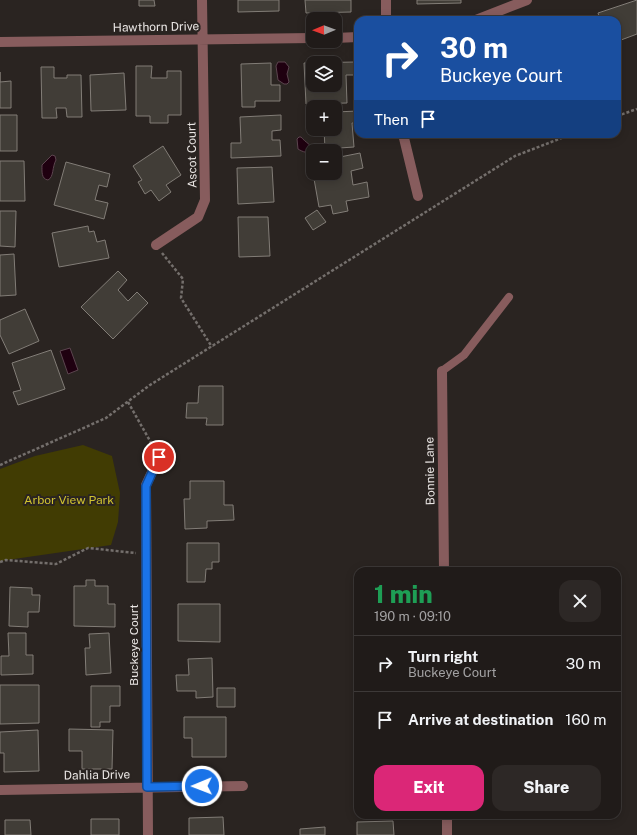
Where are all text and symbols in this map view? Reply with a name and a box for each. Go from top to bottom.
north arrow [306,12,342,48]
map controls [306,12,342,180]
street label: Hawthorn Drive [113,19,200,35]
text: 30 m [440,31,508,64]
icon: right [374,32,426,84]
button: layers [306,56,342,92]
text: Buckeye Court [440,65,563,86]
button: + [306,100,342,136]
icon: arrive [417,108,439,130]
text: Then [374,111,409,128]
street label: Ascot Court [184,121,200,188]
button: − [306,144,342,180]
street label: Bonnie Lane [422,436,438,505]
pin [142,440,176,474]
icon: arrive [148,446,170,468]
park label: Arbor View Park [24,493,114,507]
text: 1 min [374,580,433,608]
button: close [559,580,601,622]
street label: Buckeye Court [127,604,141,686]
text: 190 m · 09:10 [374,609,451,624]
text: Turn right [408,648,478,665]
icon: right [374,653,396,675]
text: 30 m [566,655,601,672]
text: Buckeye Court [408,665,497,680]
icon: arrive [374,709,396,731]
text: Arrive at destination [408,711,553,728]
text: 160 m [565,711,607,728]
position arrow [181,765,223,807]
button: Exit [374,765,484,811]
button: Share [492,765,601,811]
street label: Dahlia Drive [64,767,131,783]

